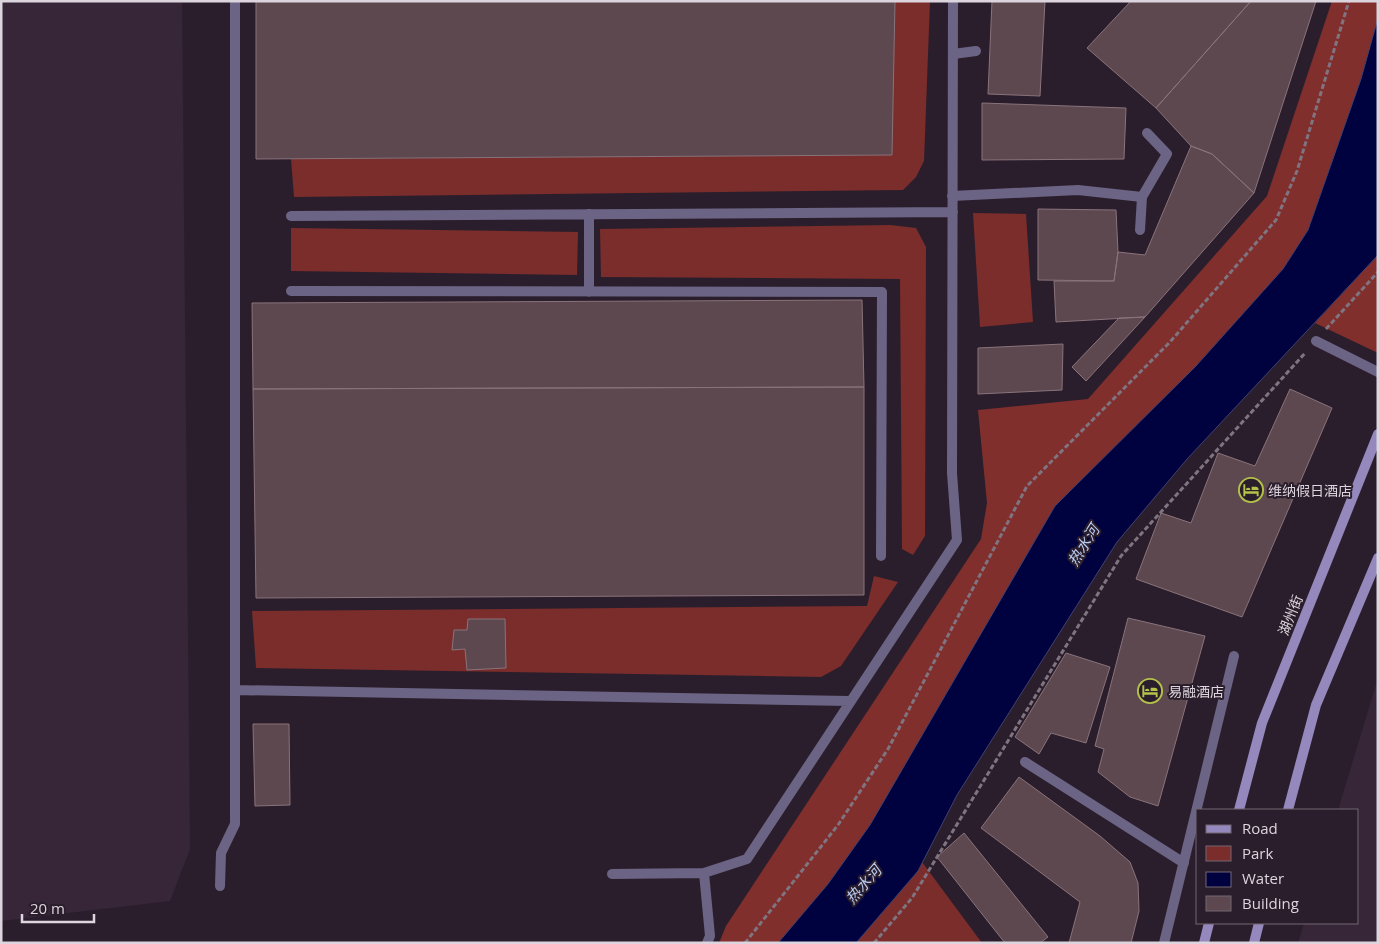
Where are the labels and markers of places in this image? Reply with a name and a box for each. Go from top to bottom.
hotel icon: 维纳假日酒店 [1238,477,1264,503]
place label: 维纳假日酒店 [1268,481,1352,500]
hotel icon: 易融酒店 [1137,678,1163,704]
place label: 易融酒店 [1168,682,1224,701]

